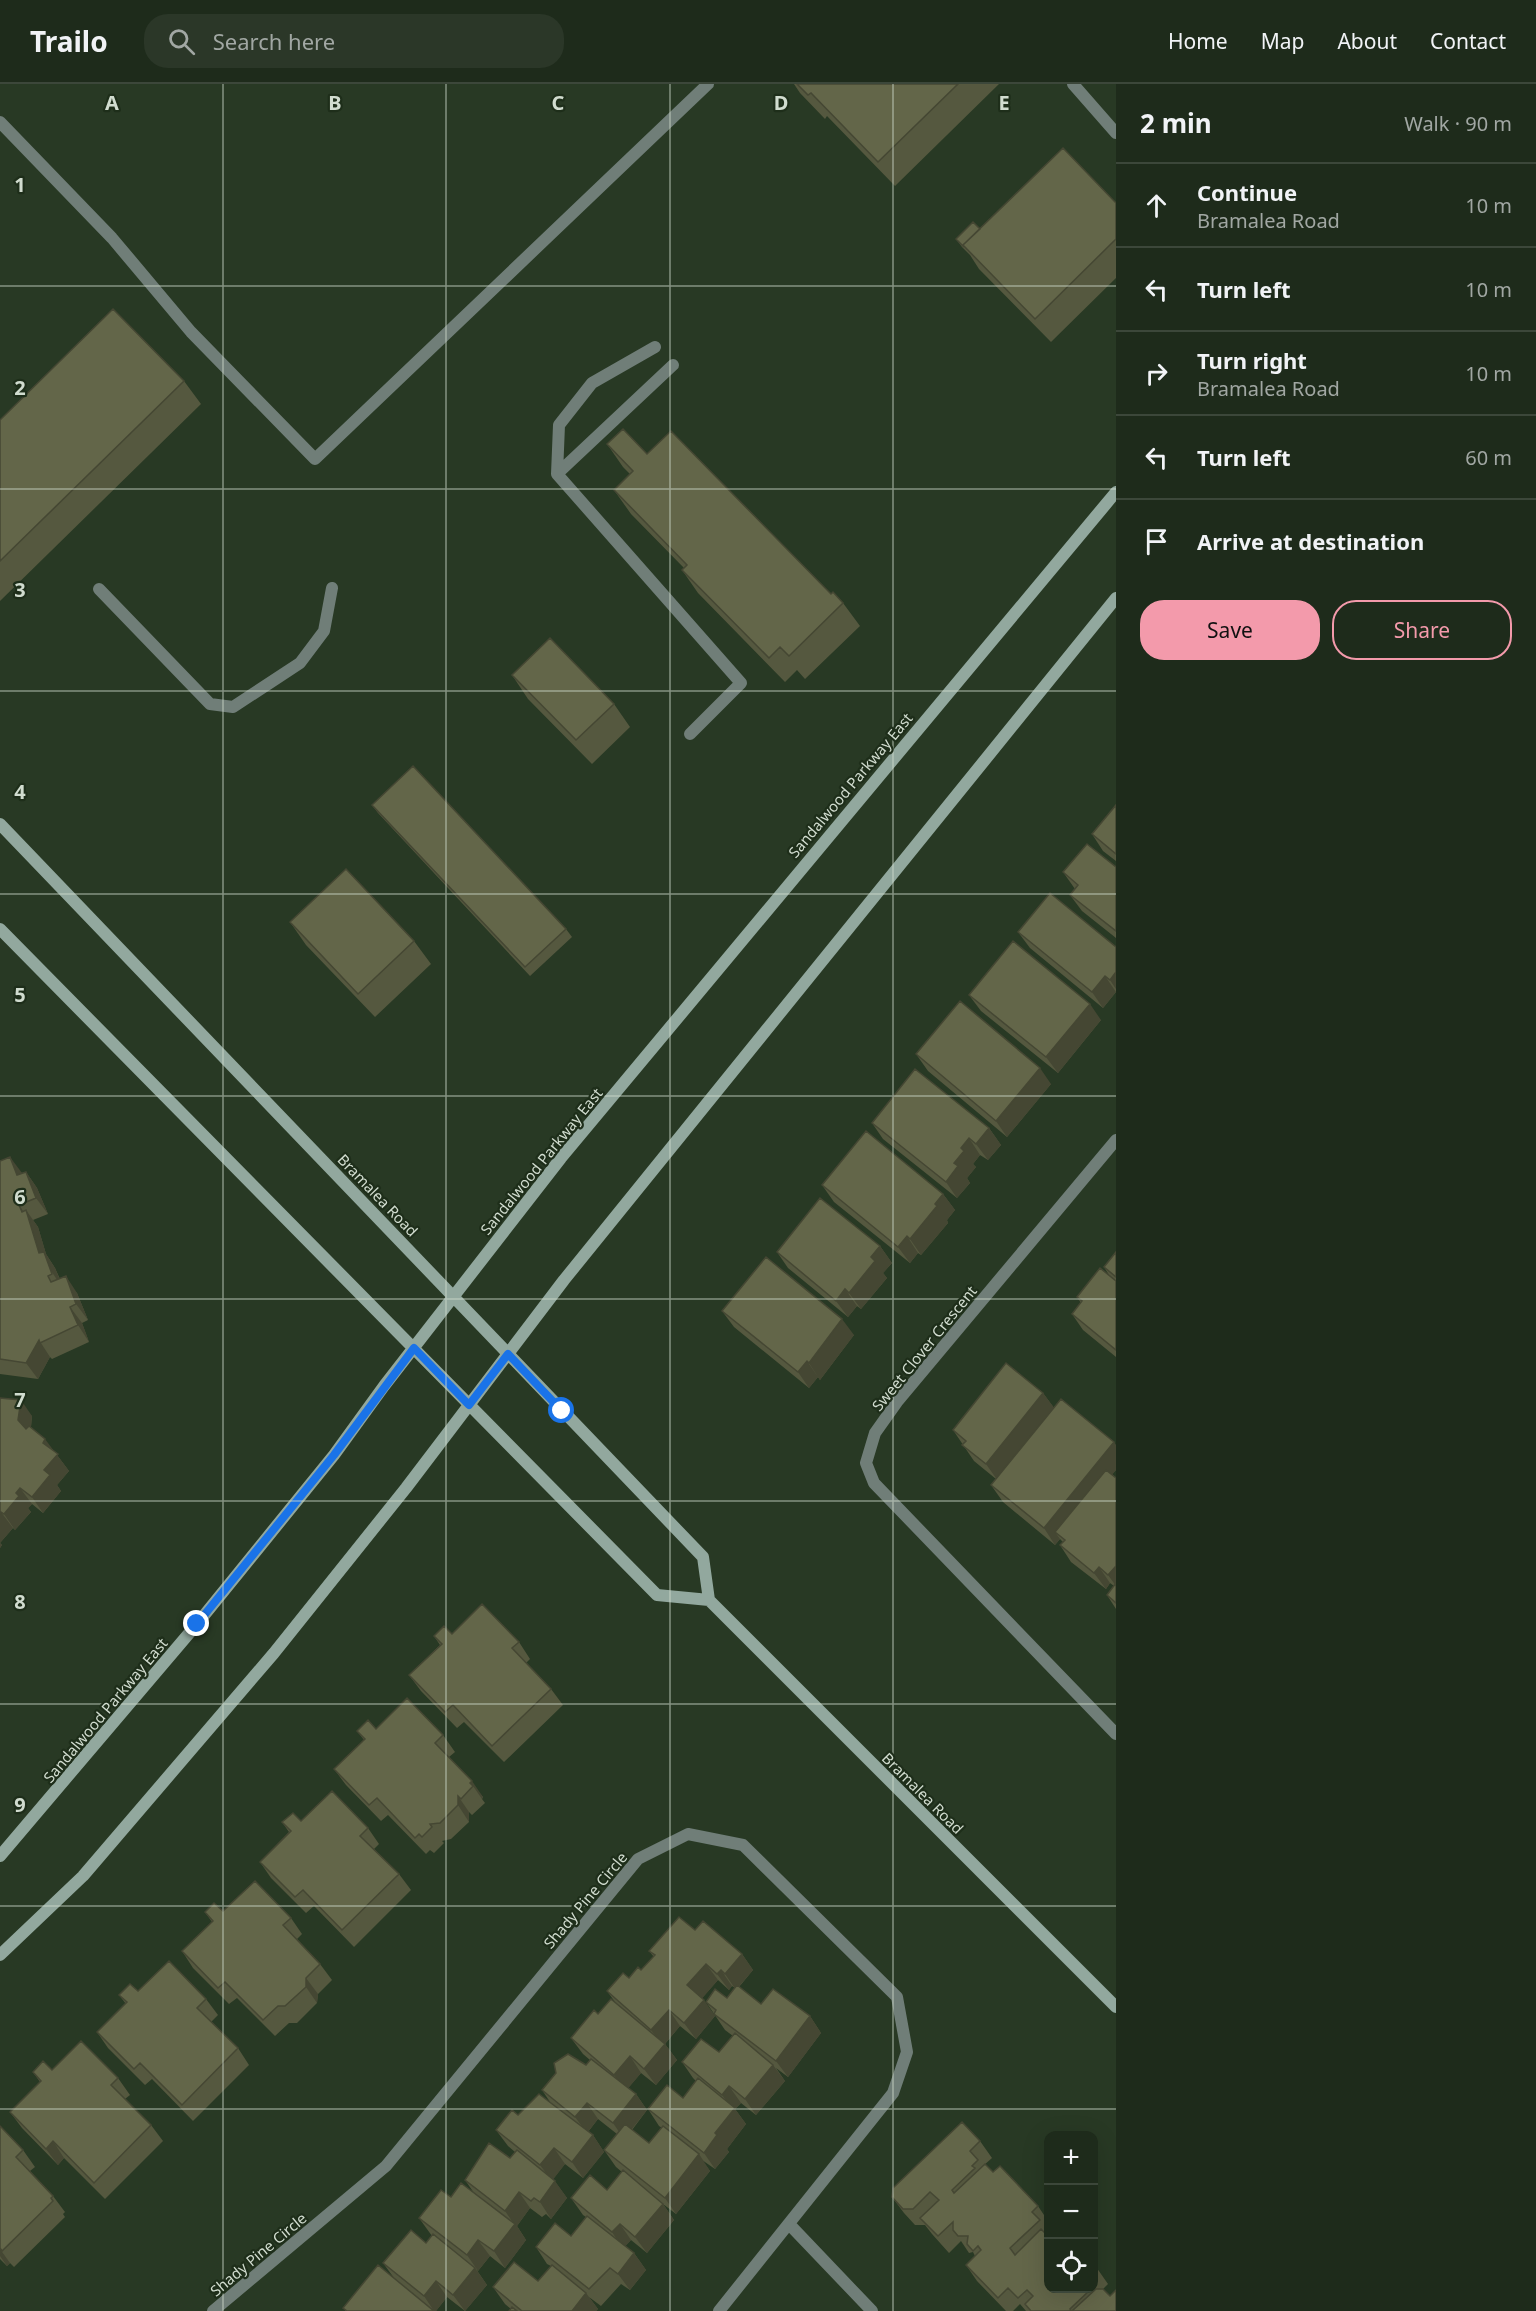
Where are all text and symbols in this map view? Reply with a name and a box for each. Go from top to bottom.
search box [144,14,564,68]
text: Trailo [30,22,108,60]
icon: search [165,25,198,58]
text: Search here [213,26,335,56]
text: Home [1168,27,1228,55]
text: Map [1261,27,1304,55]
text: About [1337,27,1397,55]
text: Contact [1430,27,1506,55]
text: A [105,89,119,116]
text: B [328,89,342,116]
text: C [552,89,565,116]
text: D [774,89,788,116]
text: E [998,89,1010,116]
text: 2 min [1140,105,1212,141]
text: Walk · 90 m [1404,110,1512,137]
text: 1 [14,171,26,198]
text: Continue [1197,177,1297,207]
icon: ahead [1140,189,1173,222]
text: 10 m [1465,192,1512,219]
text: Bramalea Road [1197,207,1340,234]
icon: left [1140,273,1173,306]
text: Turn left [1197,274,1291,304]
text: 10 m [1465,276,1512,303]
text: Turn right [1197,345,1307,375]
icon: right [1140,357,1173,390]
text: 10 m [1465,360,1512,387]
text: 2 [14,374,26,401]
text: Bramalea Road [1197,375,1340,402]
icon: left [1140,441,1173,474]
text: Turn left [1197,442,1291,472]
text: 60 m [1465,444,1512,471]
icon: arrive [1140,525,1173,558]
text: Arrive at destination [1197,526,1424,556]
text: 3 [14,576,26,603]
button: Save [1140,600,1320,660]
button: Share [1332,600,1512,660]
street label: Sandalwood Parkway East [783,708,917,862]
text: 4 [14,778,26,805]
text: 5 [14,981,26,1008]
street label: Sandalwood Parkway East [476,1083,607,1239]
street label: Bramalea Road [334,1149,422,1241]
text: 6 [14,1183,26,1210]
street label: Sweet Clover Crescent [867,1281,981,1415]
text: 7 [14,1386,26,1413]
route start [548,1397,574,1423]
text: 8 [14,1588,26,1615]
route end [183,1610,209,1636]
street label: Sandalwood Parkway East [38,1633,172,1787]
street label: Bramalea Road [878,1748,968,1838]
text: 9 [14,1791,26,1818]
street label: Shady Pine Circle [539,1848,631,1952]
map controls [1044,2131,1098,2293]
button: + [1044,2131,1098,2185]
button: − [1044,2185,1098,2239]
street label: Shady Pine Circle [206,2208,310,2300]
button: locate [1044,2239,1098,2293]

